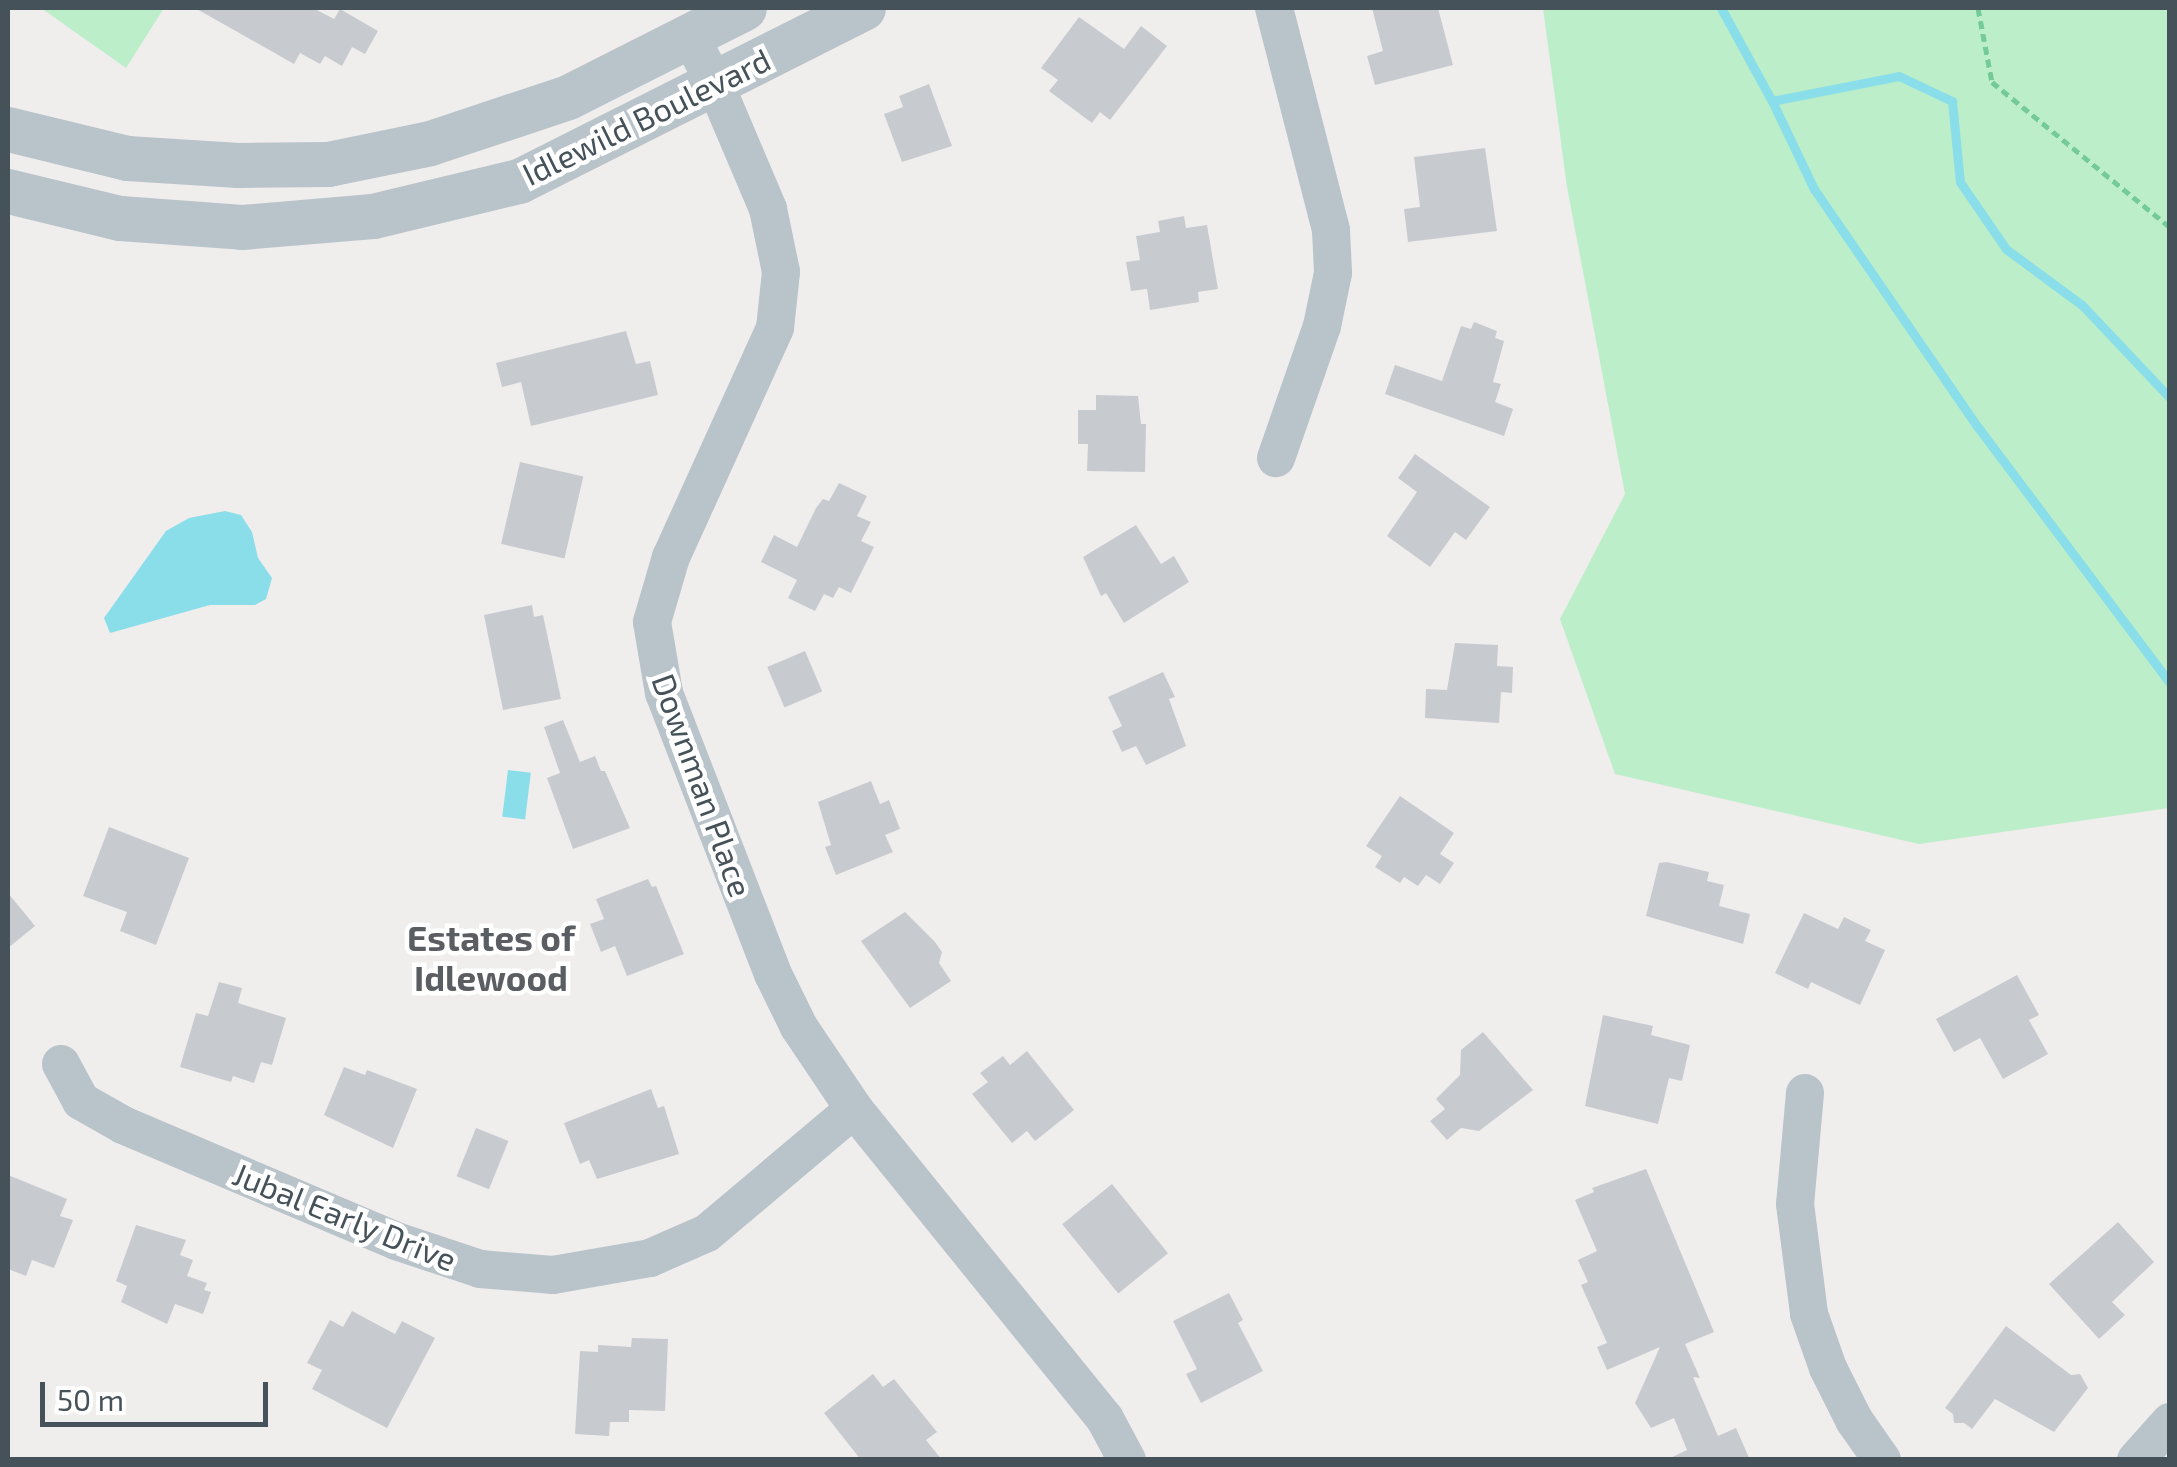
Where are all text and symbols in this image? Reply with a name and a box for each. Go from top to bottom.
street label: Idlewild Boulevard [516,39,776,193]
street label: Downman Place [645,668,761,902]
district label: Estates of Idlewood [407,916,575,998]
street label: Jubal Early Drive [227,1153,463,1279]
scale bar [45,1362,272,1424]
text: 50 m [57,1381,124,1417]

